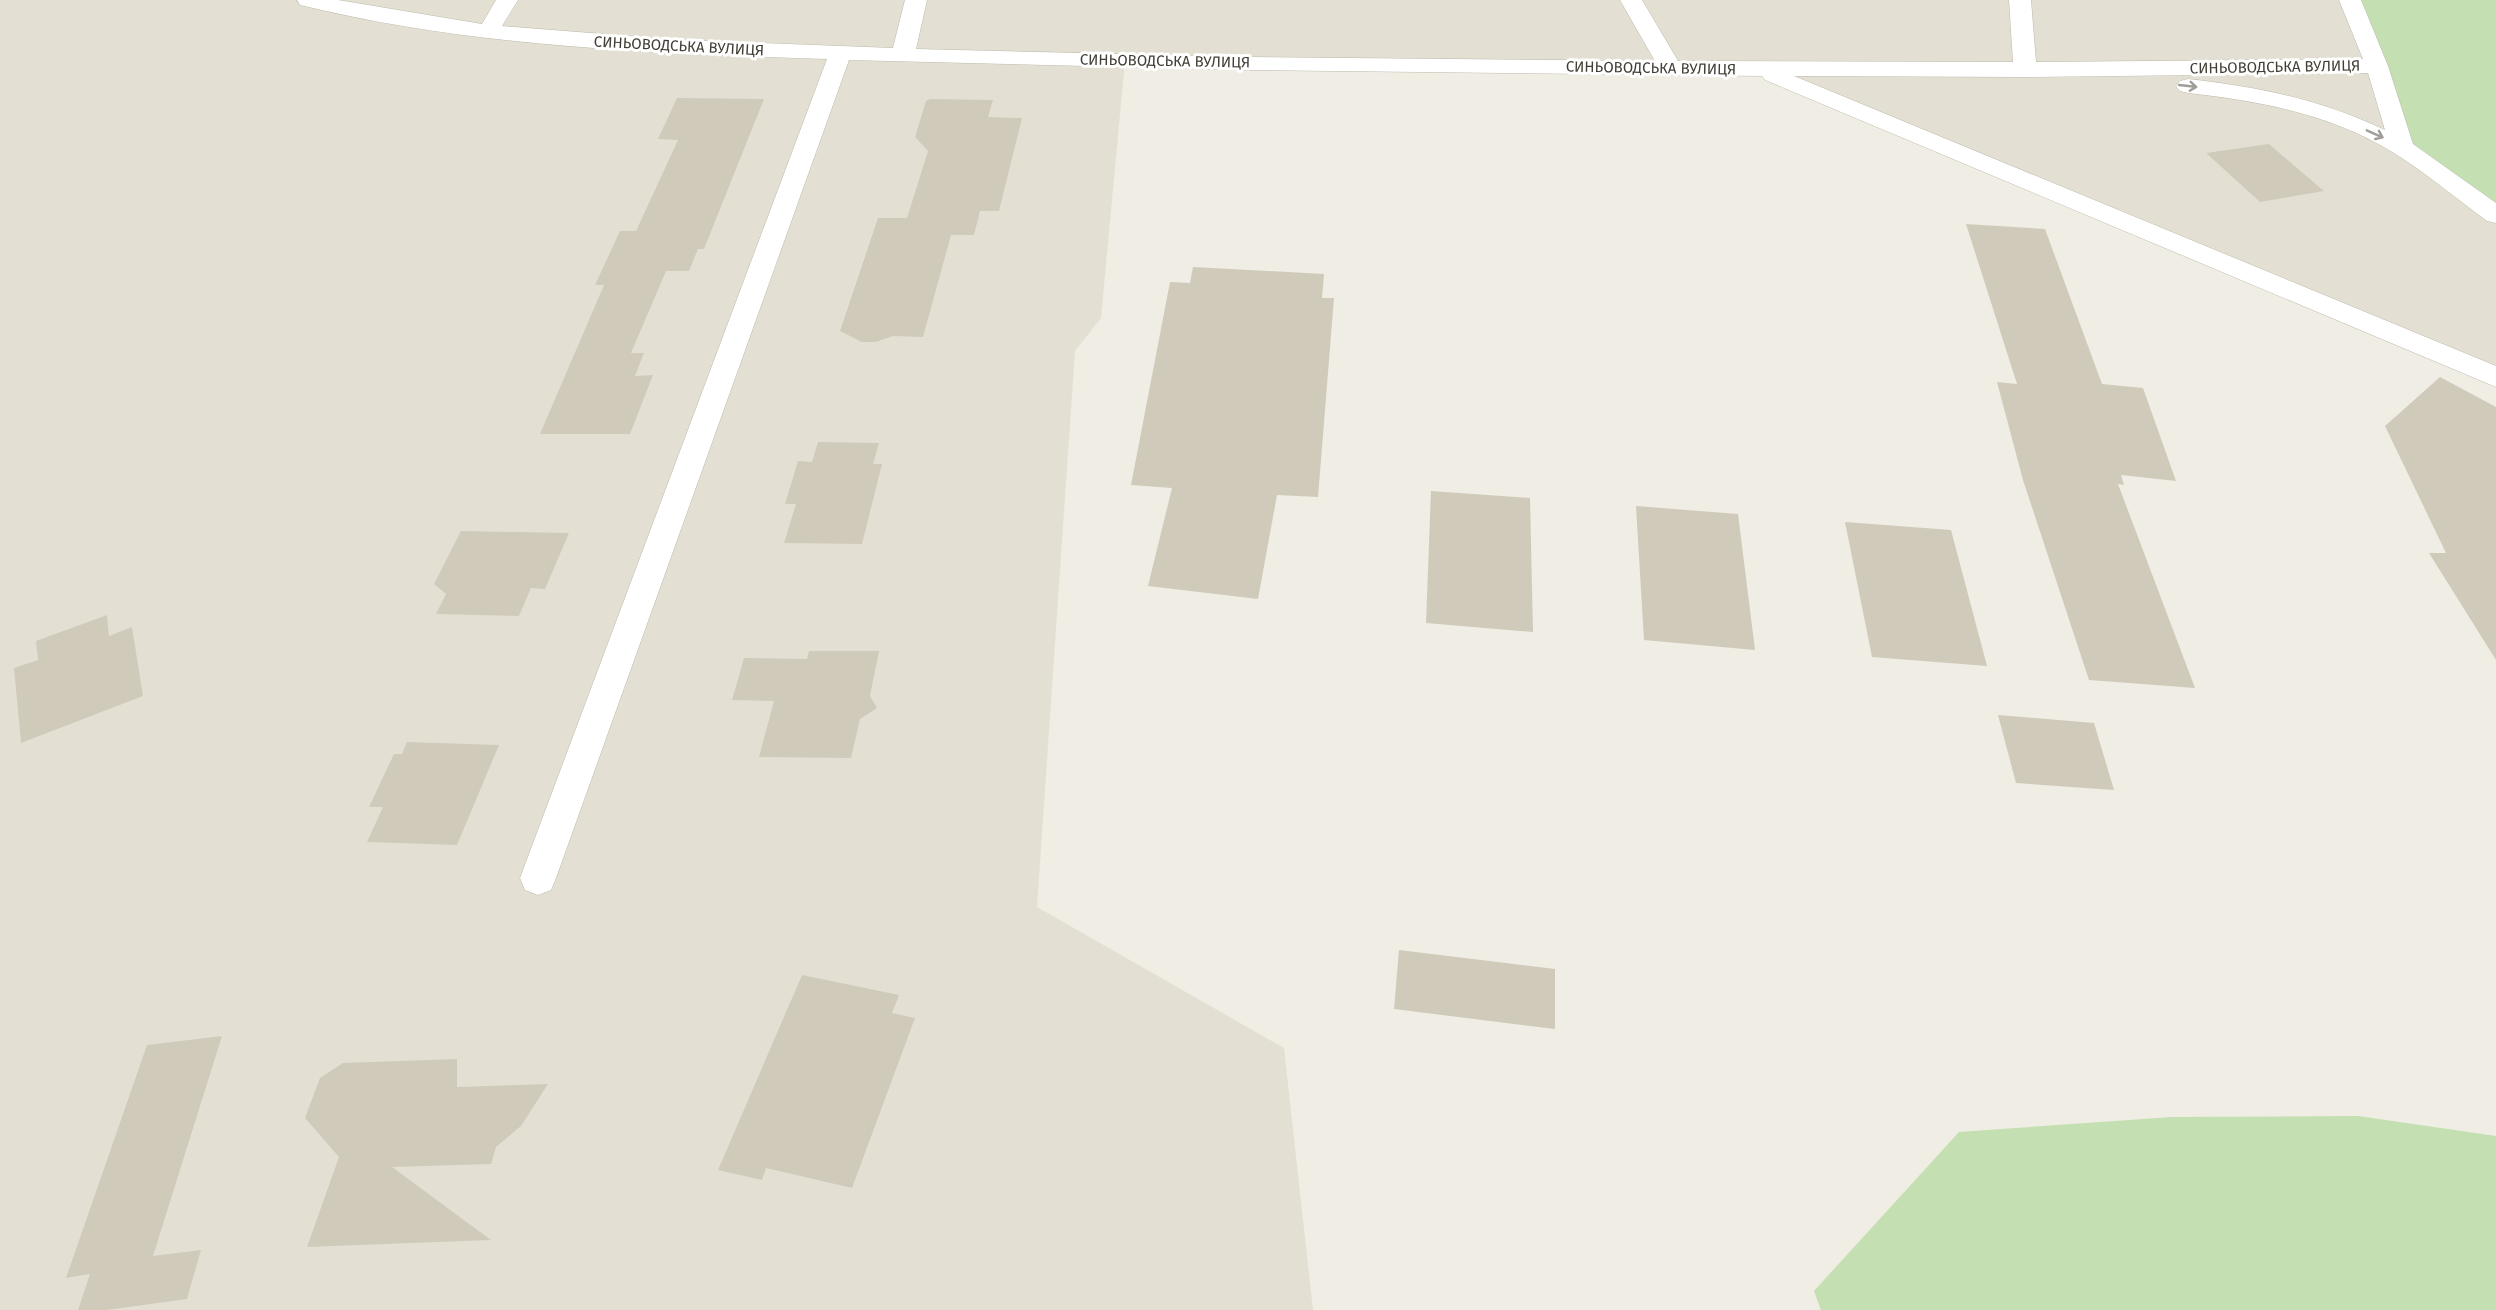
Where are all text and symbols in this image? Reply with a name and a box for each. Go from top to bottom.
street label: СИНЬОВОДСЬКА ВУЛИЦЯ [593,33,765,59]
street label: СИНЬОВОДСЬКА ВУЛИЦЯ [1080,51,1250,71]
street label: СИНЬОВОДСЬКА ВУЛИЦЯ [2190,57,2360,77]
street label: СИНЬОВОДСЬКА ВУЛИЦЯ [1566,58,1736,78]
one-way arrow [2177,81,2197,92]
one-way arrow [2366,130,2384,141]

